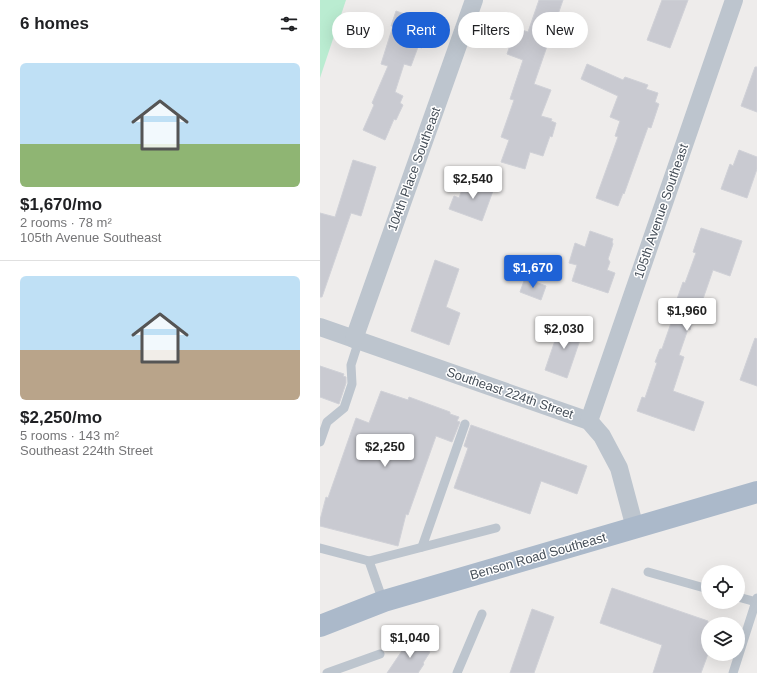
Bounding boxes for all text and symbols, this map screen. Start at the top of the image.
chip: Buy [332,12,384,48]
chip: Rent [392,12,450,48]
chip: Filters [458,12,524,48]
chip: New [532,12,588,48]
icon: filters [278,13,300,35]
text: 6 homes [20,14,89,33]
icon: home [124,89,196,161]
street label: 104th Place Southeast [385,105,444,233]
street label: 105th Avenue Southeast [631,141,691,280]
pin: $2,540 [440,166,506,200]
text: $2,540 [453,171,493,186]
text: $1,670/mo [20,195,102,214]
text: 2 rooms · 78 m² [20,215,112,230]
text: 105th Avenue Southeast [20,230,161,245]
pin: $1,670 [500,255,566,289]
text: $1,670 [513,260,553,275]
pin: $1,960 [654,298,720,332]
icon: home [124,302,196,374]
text: $1,960 [667,303,707,318]
pin: $2,030 [531,316,597,350]
text: $2,030 [544,321,584,336]
street label: Southeast 224th Street [445,364,576,422]
text: $2,250/mo [20,408,102,427]
text: 5 rooms · 143 m² [20,428,119,443]
pin: $2,250 [352,434,418,468]
text: $2,250 [365,439,405,454]
text: Southeast 224th Street [20,443,153,458]
street label: Benson Road Southeast [468,529,608,583]
map controls [701,565,745,661]
button: locate [701,565,745,609]
button: layers [701,617,745,661]
pin: $1,040 [377,625,443,659]
text: $1,040 [390,630,430,645]

